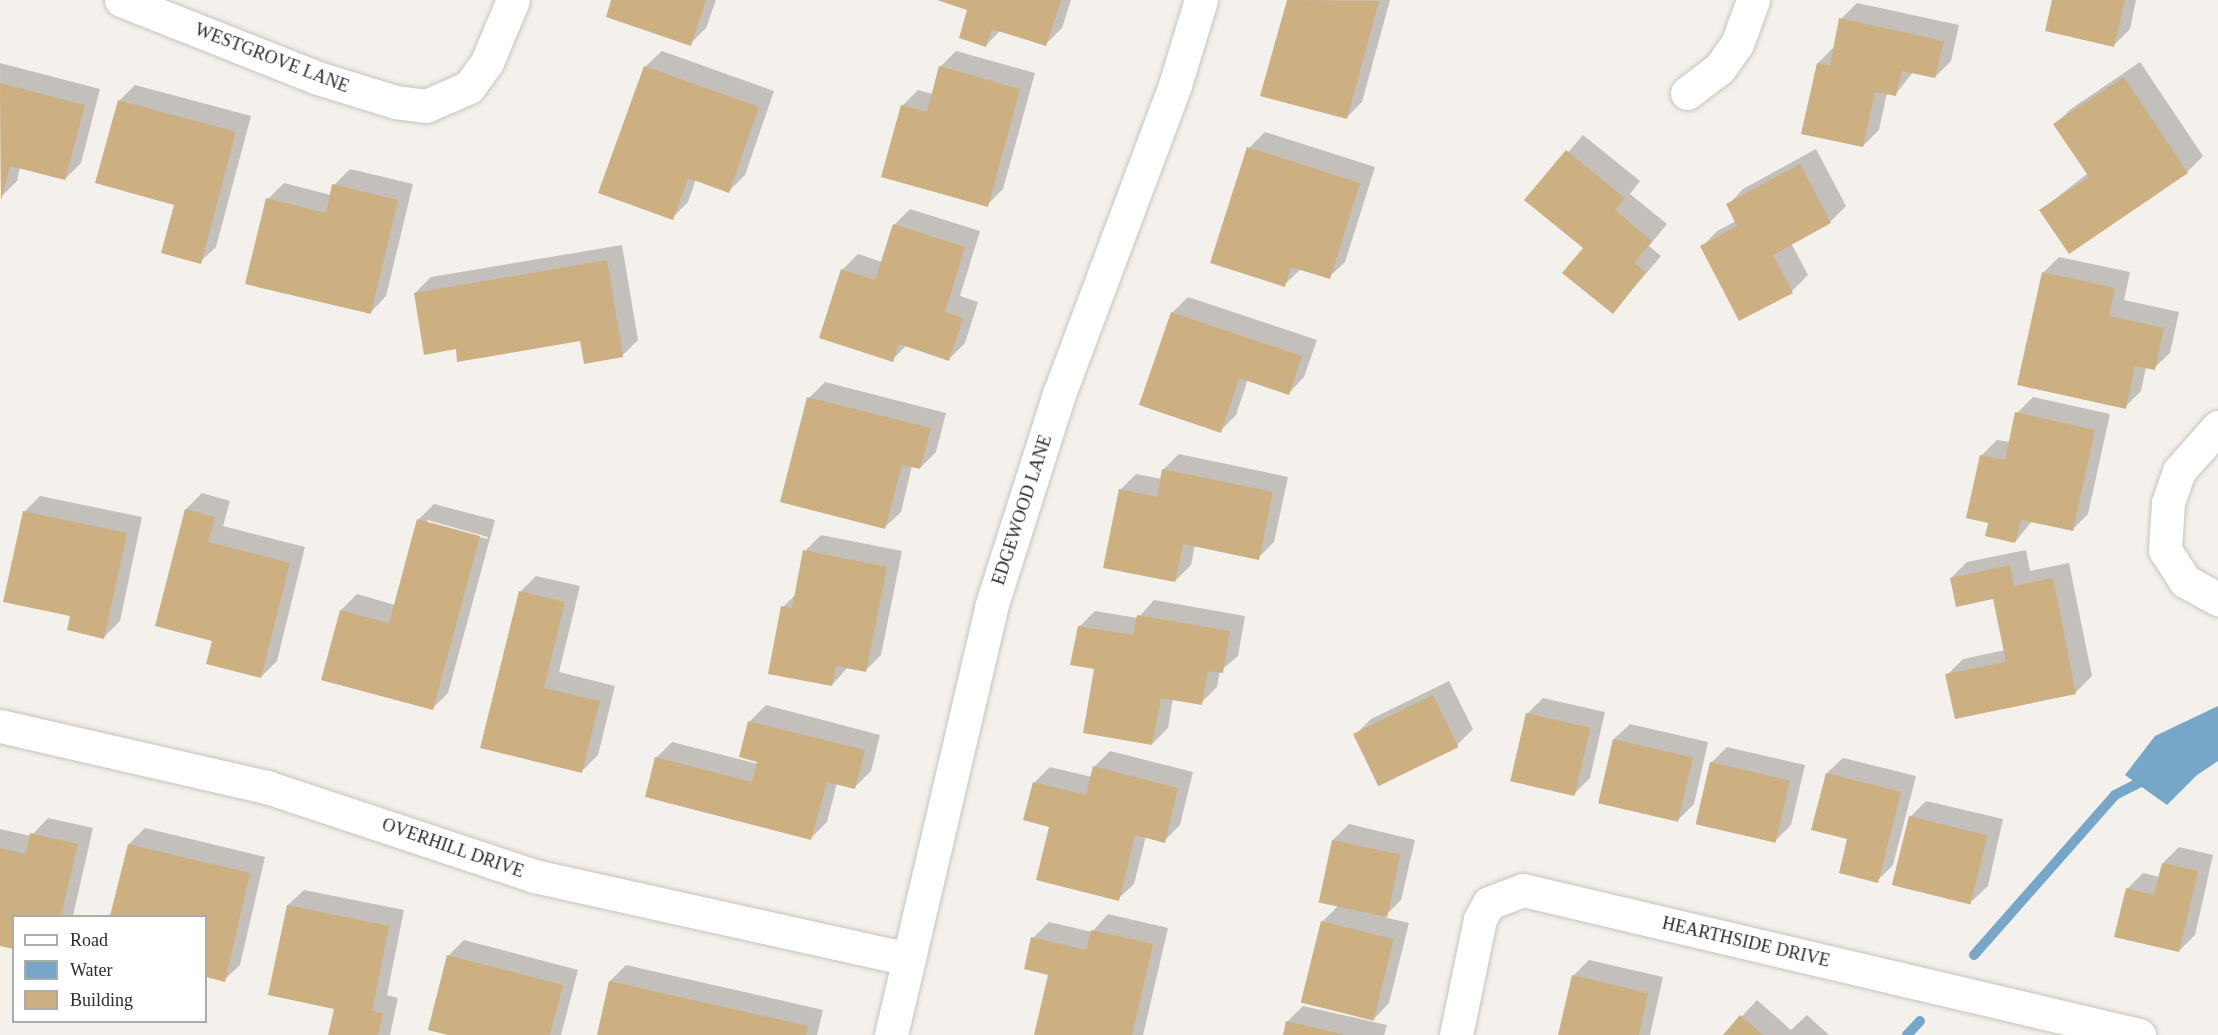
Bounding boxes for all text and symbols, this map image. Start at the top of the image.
street label: WESTGROVE LANE [192,19,352,97]
street label: EDGEWOOD LANE [988,432,1056,588]
street label: OVERHILL DRIVE [379,813,527,883]
street label: HEARTHSIDE DRIVE [1660,912,1832,972]
legend [12,915,207,1023]
text: Road [70,930,108,950]
text: Water [70,960,113,980]
text: Building [70,990,133,1010]

